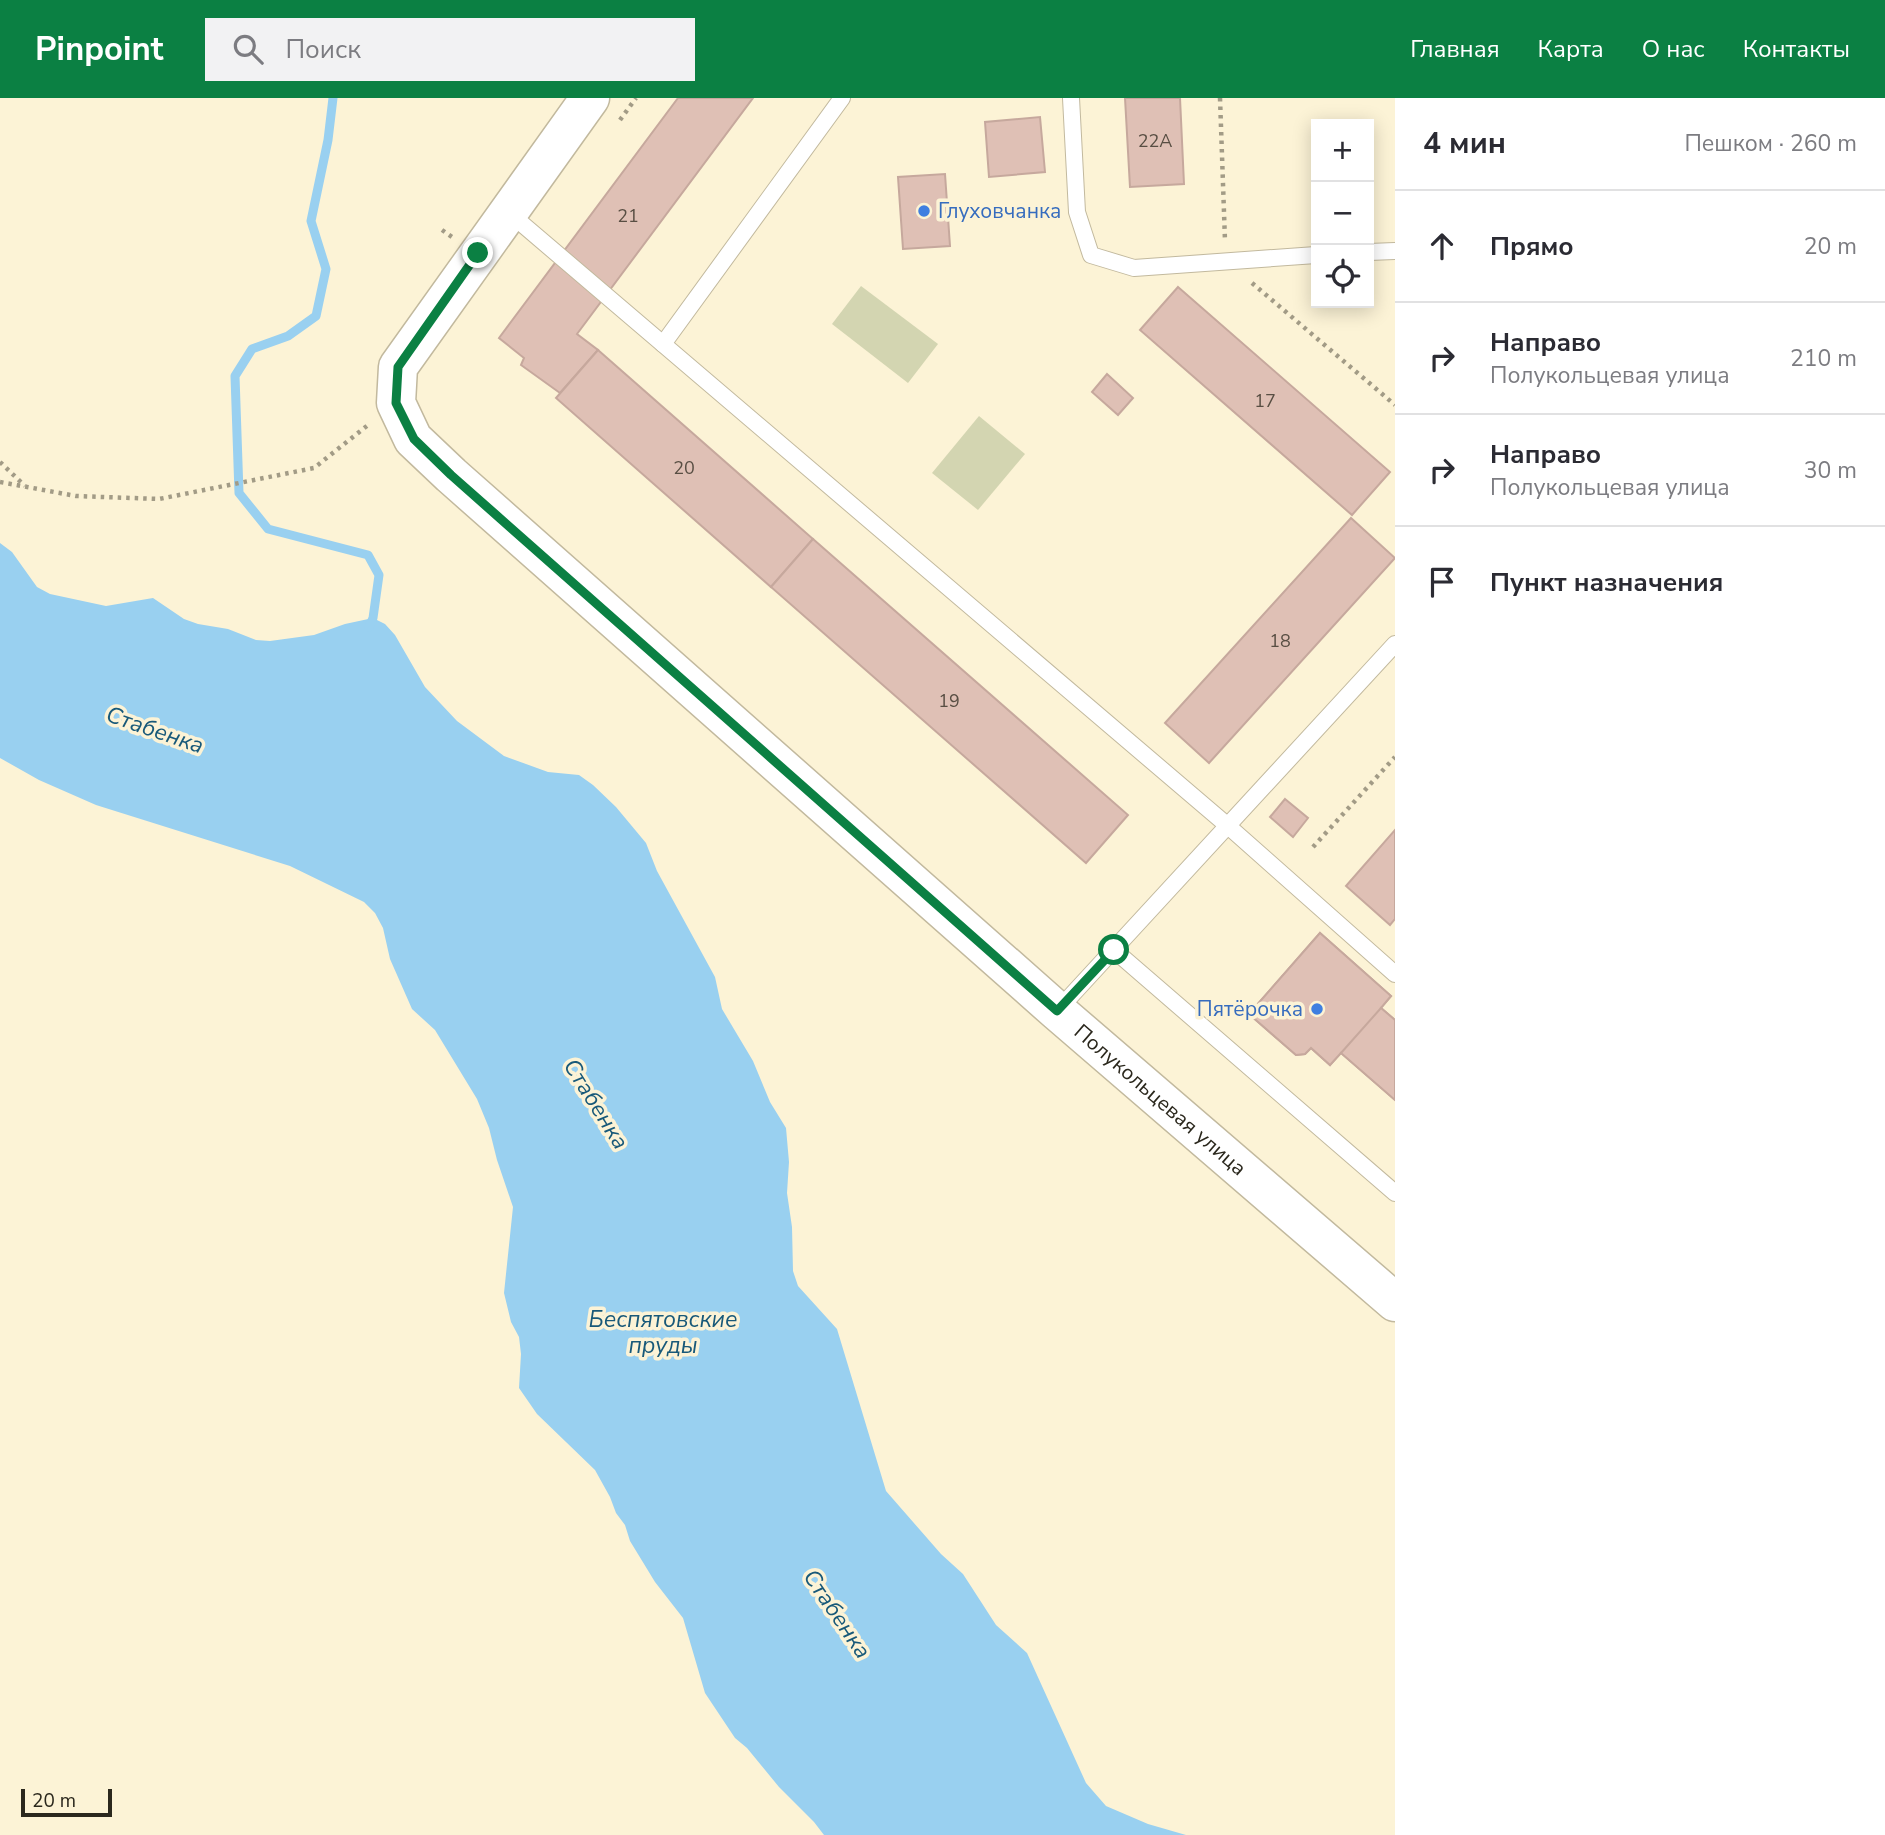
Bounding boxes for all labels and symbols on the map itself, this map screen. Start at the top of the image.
house number: 22А [1138,129,1172,153]
place label: Глуховчанка [938,197,1061,225]
marker: Глуховчанка [916,203,932,219]
house number: 21 [617,204,639,228]
route end [462,237,493,268]
house number: 17 [1254,389,1276,413]
house number: 20 [673,456,695,480]
house number: 18 [1269,629,1291,653]
house number: 19 [938,689,960,713]
water label: Стабенка [102,699,208,761]
route start [1098,934,1129,965]
place label: Пятёрочка [1197,995,1303,1023]
marker: Пятёрочка [1309,1001,1325,1017]
street label: Полукольцевая улица [1068,1018,1252,1182]
water label: Стабенка [556,1053,636,1155]
water label: Беспятовские пруды [589,1304,738,1361]
water label: Стабенка [796,1563,878,1665]
scale bar [21,1786,112,1818]

